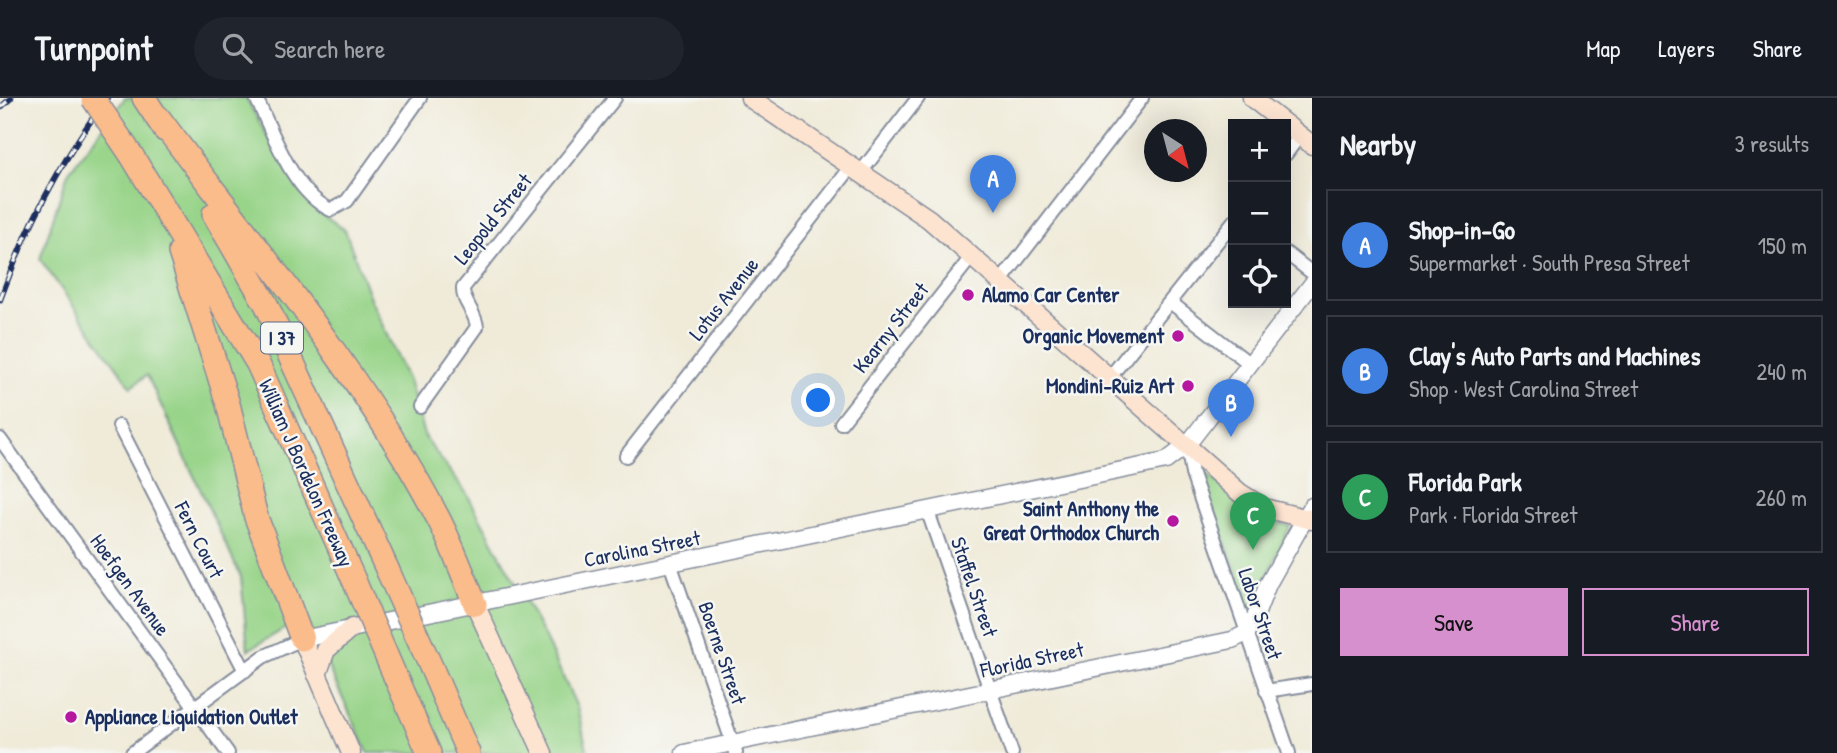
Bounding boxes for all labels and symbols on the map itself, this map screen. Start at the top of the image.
north arrow [1144,119,1207,182]
pin: A [970,155,1016,213]
street label: Leopold Street [447,166,539,270]
street label: Lotus Avenue [682,251,765,346]
street label: Kearny Street [846,276,936,379]
place label: Alamo Car Center [982,280,1120,309]
marker: Alamo Car Center [960,287,976,303]
place label: Organic Movement [1022,321,1165,351]
road number: I 37 [261,322,303,354]
marker: Organic Movement [1170,328,1186,344]
place label: Mondini-Ruiz Art [1046,371,1175,400]
street label: William J Bordelon Freeway [252,374,361,572]
marker: Mondini-Ruiz Art [1180,378,1196,394]
pin: B [1208,379,1254,437]
your location [801,383,835,417]
pin: C [1230,492,1276,550]
place label: Saint Anthony the Great Orthodox Church [983,494,1160,547]
street label: Fern Court [167,496,231,584]
marker: Saint Anthony the Great Orthodox Church [1165,513,1181,529]
street label: Carolina Street [581,523,703,574]
street label: Hoefgen Avenue [84,528,177,642]
street label: Staffel Street [944,533,1005,641]
street label: Labor Street [1231,564,1290,664]
street label: Boerne Street [691,597,754,709]
street label: Florida Street [977,634,1087,685]
place label: Appliance Liquidation Outlet [85,702,298,732]
marker: Appliance Liquidation Outlet [63,709,79,725]

